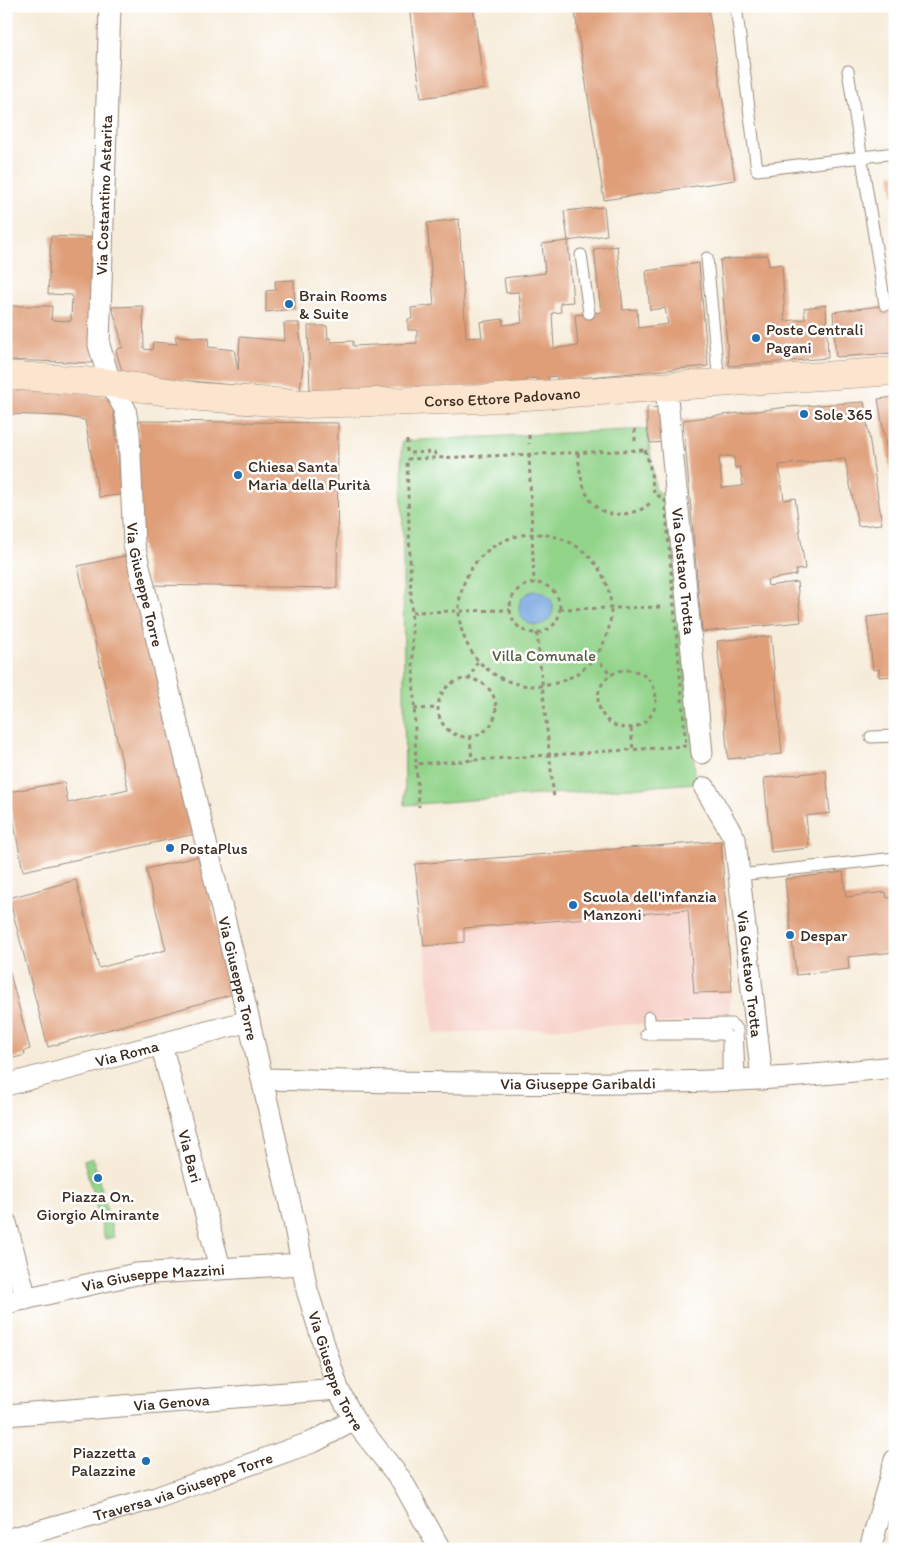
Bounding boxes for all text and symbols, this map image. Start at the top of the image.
street label: Via Costantino Astarita [92,114,116,276]
place label: Brain Rooms & Suite [299,286,387,323]
marker: Brain Rooms & Suite [283,298,295,310]
place label: Poste Centrali Pagani [766,320,863,357]
marker: Poste Centrali Pagani [750,332,762,344]
street label: Corso Ettore Padovano [424,383,581,410]
place label: Sole 365 [814,405,873,424]
marker: Sole 365 [798,408,810,420]
place label: Chiesa Santa Maria della Purità [248,457,371,494]
marker: Chiesa Santa Maria della Purità [232,469,244,481]
street label: Via Gustavo Trotta [668,507,700,636]
street label: Via Giuseppe Torre [123,522,168,649]
park label: Villa Comunale [492,646,596,665]
place label: PostaPlus [180,839,248,858]
marker: PostaPlus [164,842,176,854]
place label: Scuola dell'infanzia Manzoni [583,887,717,924]
marker: Scuola dell'infanzia Manzoni [567,899,579,911]
street label: Via Gustavo Trotta [734,909,767,1039]
street label: Via Giuseppe Torre [215,914,263,1042]
place label: Despar [800,926,848,945]
marker: Despar [784,929,796,941]
street label: Via Roma [93,1036,161,1071]
street label: Via Giuseppe Garibaldi [500,1073,656,1093]
street label: Via Bari [174,1128,207,1185]
marker: Piazza On. Giorgio Almirante [92,1172,104,1184]
place label: Piazza On. Giorgio Almirante [37,1187,159,1224]
street label: Via Giuseppe Mazzini [80,1259,225,1295]
street label: Via Giuseppe Torre [305,1309,368,1434]
street label: Via Genova [133,1390,210,1414]
place label: Piazzetta Palazzine [71,1443,137,1480]
street label: Traversa via Giuseppe Torre [91,1447,275,1525]
marker: Piazzetta Palazzine [140,1455,152,1467]

